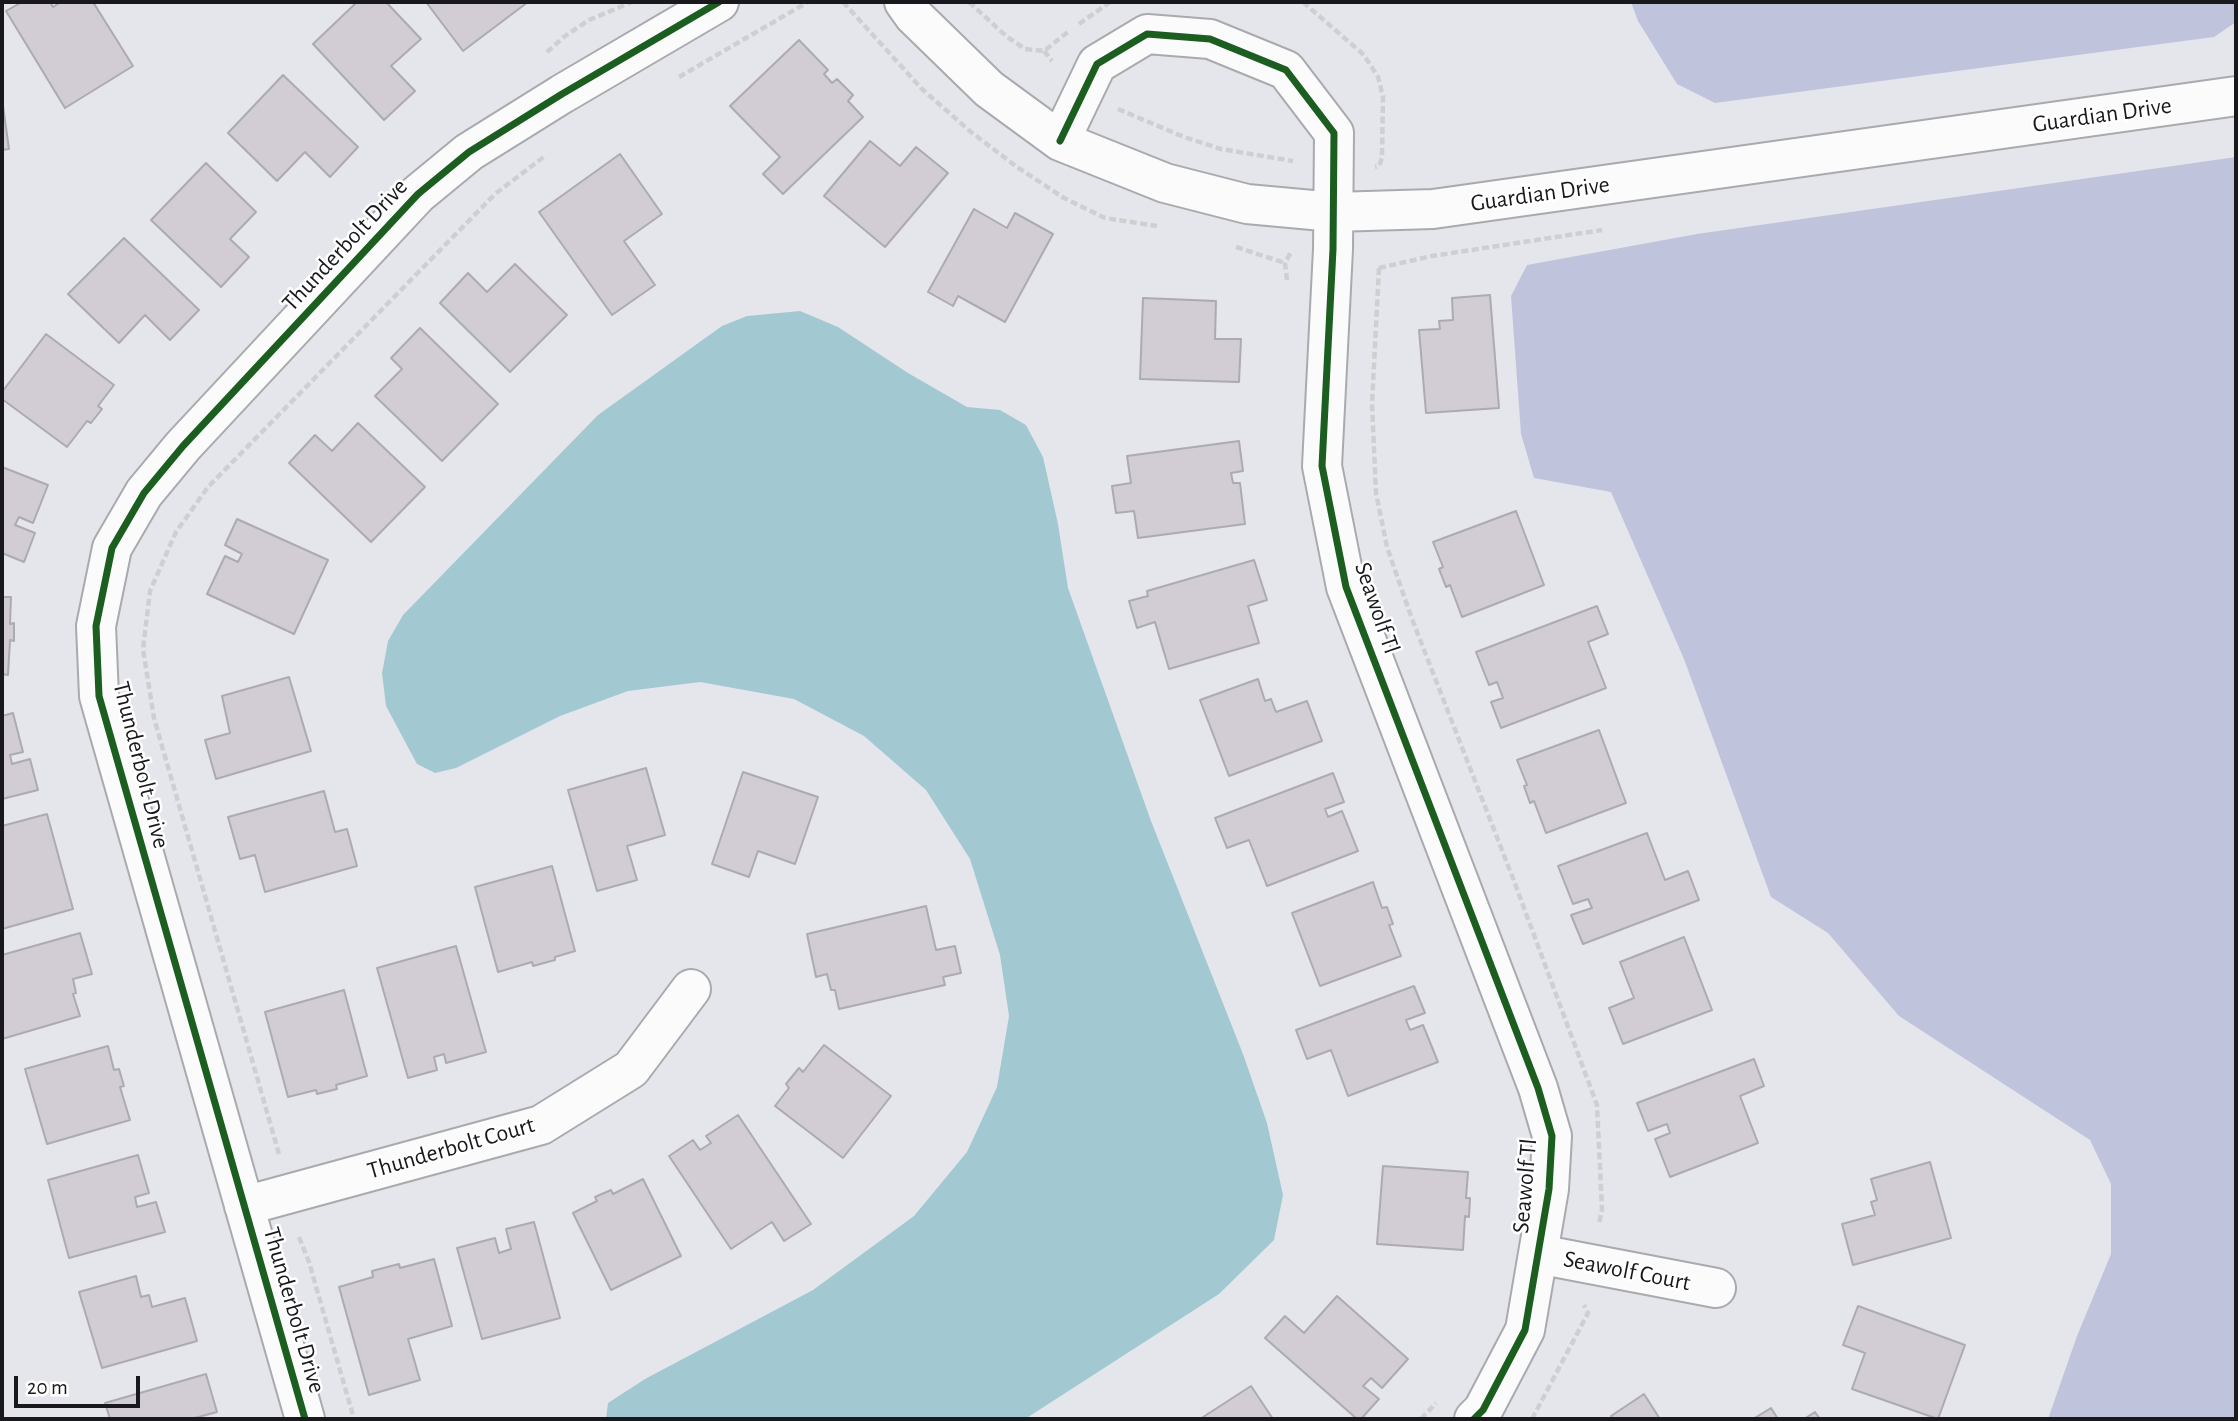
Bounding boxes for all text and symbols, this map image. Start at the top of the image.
street label: Guardian Drive [2031,91,2173,139]
street label: Guardian Drive [1469,170,1611,218]
street label: Thunderbolt Drive [276,173,414,317]
street label: Seawolf Tl [1348,558,1406,658]
street label: Thunderbolt Drive [106,678,176,852]
street label: Thunderbolt Court [364,1110,538,1186]
street label: Seawolf Tl [1507,1137,1543,1235]
street label: Thunderbolt Drive [257,1224,331,1396]
street label: Seawolf Court [1561,1245,1693,1297]
scale bar [18,1362,144,1406]
text: 20 m [27,1377,68,1398]

